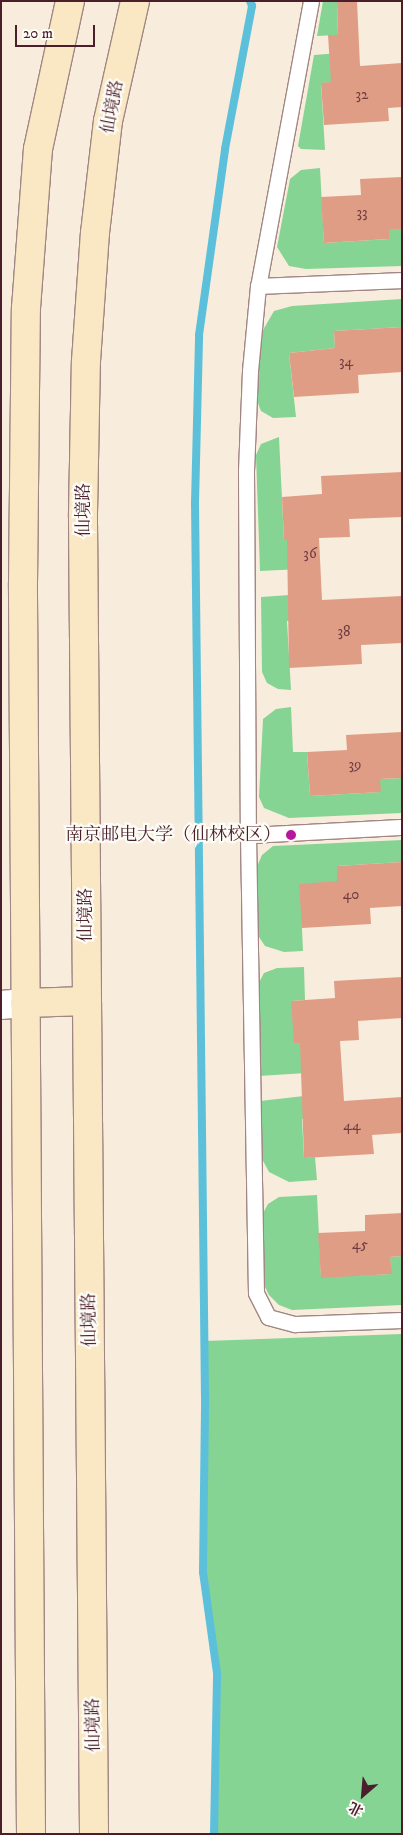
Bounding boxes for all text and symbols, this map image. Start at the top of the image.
scale bar [18,15,98,47]
text: 20 m [23,24,53,43]
street label: 仙境路 [97,78,129,136]
house number: 32 [356,86,368,104]
house number: 33 [356,204,368,222]
house number: 34 [339,353,353,371]
street label: 仙境路 [73,483,95,537]
house number: 36 [303,545,317,563]
house number: 38 [337,623,351,641]
house number: 39 [348,756,362,774]
place label: 南京邮电大学（仙林校区） [65,824,281,846]
marker: 南京邮电大学（仙林校区） [285,829,297,841]
house number: 40 [343,886,359,904]
street label: 仙境路 [75,888,97,942]
house number: 44 [343,1117,361,1135]
house number: 45 [352,1236,368,1254]
street label: 仙境路 [79,1293,101,1347]
street label: 仙境路 [83,1698,105,1752]
north arrow [338,1770,388,1820]
text: 北 [346,1797,367,1820]

